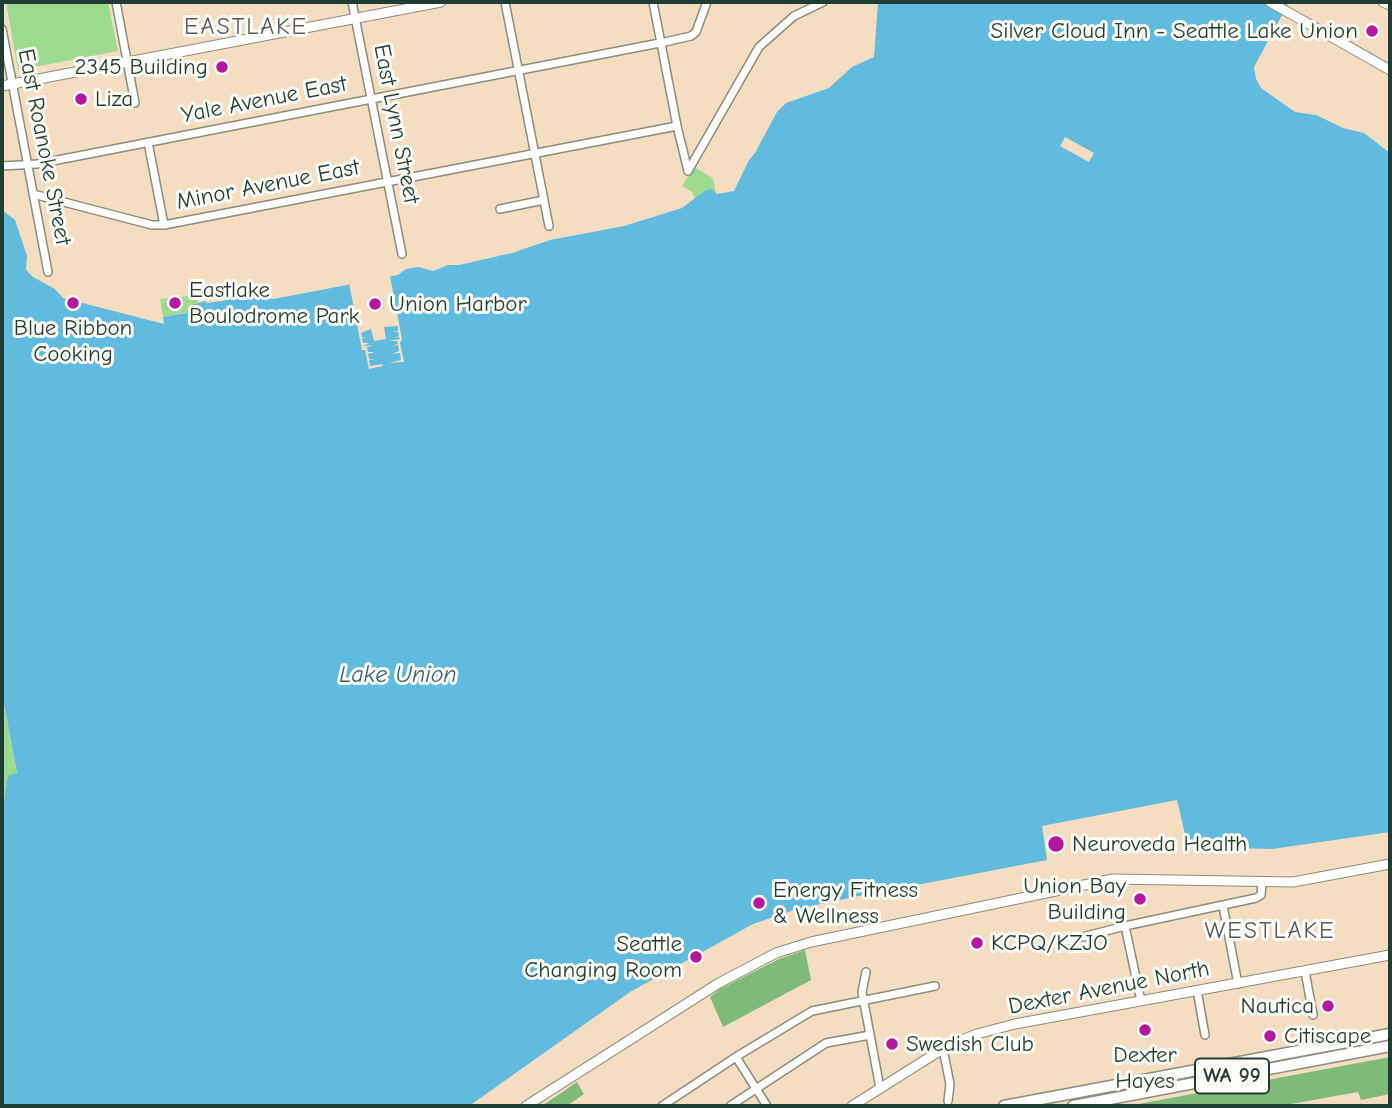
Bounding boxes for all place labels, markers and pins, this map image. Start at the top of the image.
place label: Silver Cloud Inn - Seattle Lake Union [991,17,1358,45]
marker: Silver Cloud Inn - Seattle Lake Union [1364,23,1380,39]
place label: 2345 Building [74,53,208,81]
marker: 2345 Building [214,59,230,75]
place label: Liza [95,85,133,113]
marker: Liza [73,91,89,107]
place label: Eastlake Boulodrome Park [189,276,360,330]
place label: Union Harbor [389,290,527,318]
marker: Blue Ribbon Cooking [65,295,81,311]
marker: Eastlake Boulodrome Park [167,295,183,311]
marker: Union Harbor [367,296,383,312]
place label: Blue Ribbon Cooking [14,314,132,368]
place label: Neuroveda Health [1072,830,1247,858]
marker: Neuroveda Health [1046,834,1066,854]
place label: Union Bay Building [1023,872,1126,926]
place label: Energy Fitness & Wellness [773,876,918,930]
marker: Union Bay Building [1132,891,1148,907]
marker: Energy Fitness & Wellness [751,895,767,911]
place label: KCPQ/KZJO [991,929,1108,957]
place label: Seattle Changing Room [524,930,682,984]
marker: KCPQ/KZJO [969,935,985,951]
marker: Seattle Changing Room [688,949,704,965]
place label: Nautica [1240,992,1314,1020]
marker: Nautica [1320,998,1336,1014]
marker: Dexter Hayes [1137,1022,1153,1038]
place label: Citiscape [1284,1022,1371,1050]
marker: Citiscape [1262,1028,1278,1044]
place label: Swedish Club [906,1030,1034,1058]
marker: Swedish Club [884,1036,900,1052]
place label: Dexter Hayes [1113,1041,1177,1095]

